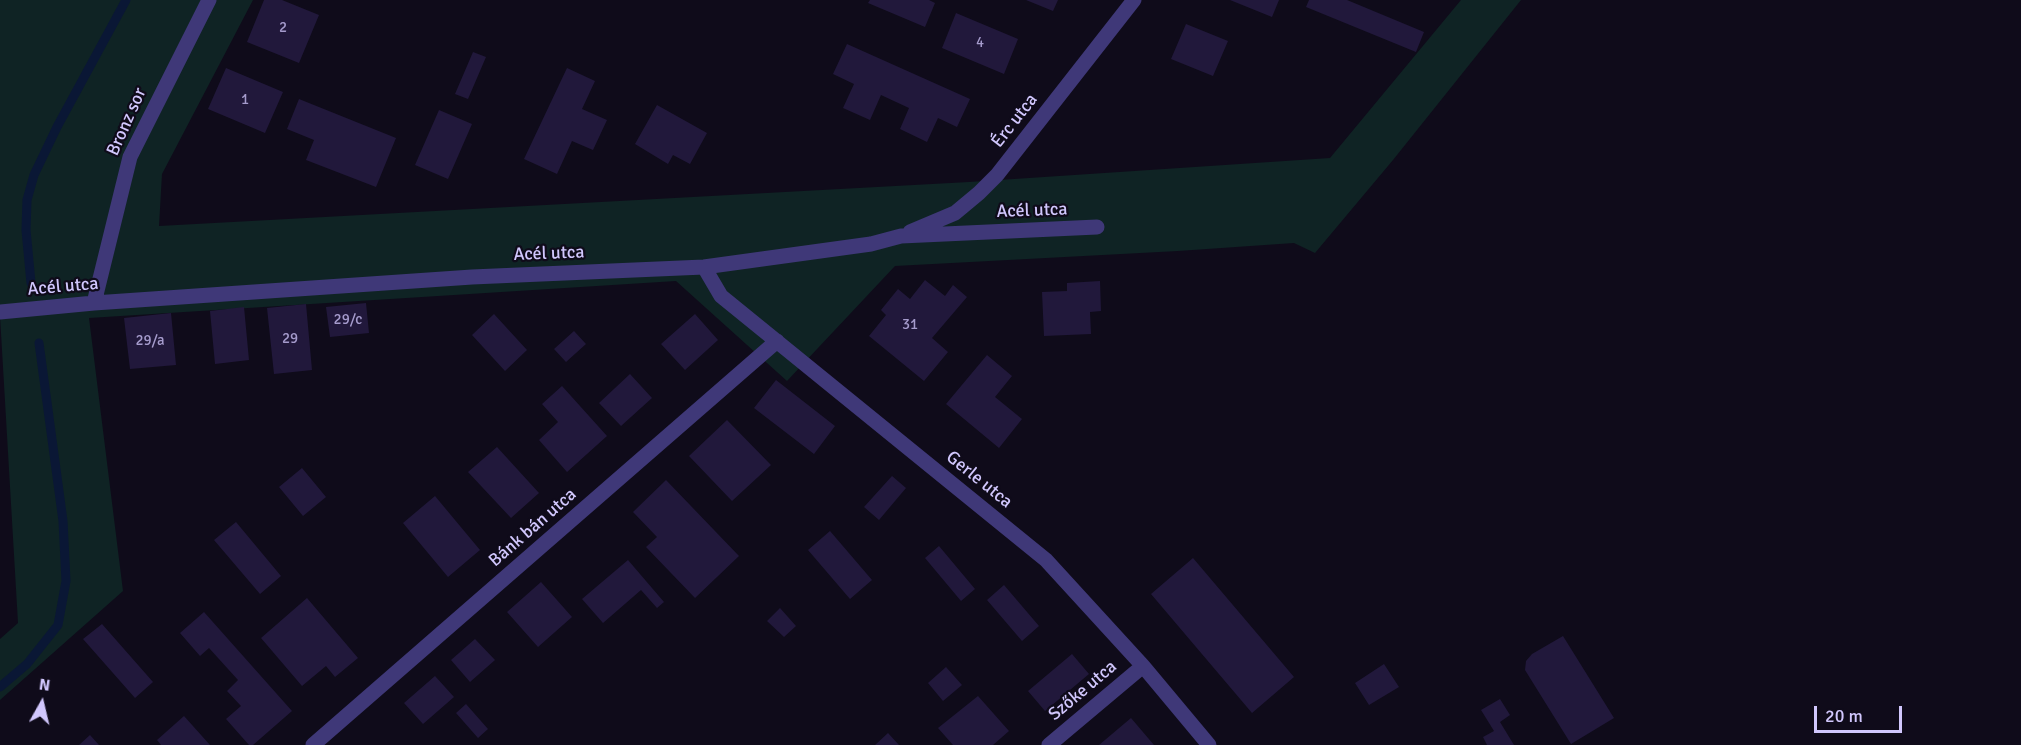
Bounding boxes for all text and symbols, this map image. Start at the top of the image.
house number: 2 [279,19,287,37]
house number: 4 [976,34,984,52]
street label: Bronz sor [103,85,151,159]
street label: Érc utca [987,90,1043,152]
house number: 1 [241,91,249,109]
street label: Acél utca [996,199,1068,223]
street label: Acél utca [513,242,585,266]
street label: Acél utca [27,273,99,301]
house number: 29/c [334,311,362,329]
house number: 31 [902,316,918,334]
house number: 29 [282,330,298,348]
house number: 29/a [135,332,165,350]
street label: Gerle utca [942,447,1016,513]
street label: Bánk bán utca [485,484,581,572]
street label: Szőke utca [1045,656,1121,726]
north arrow [12,673,72,733]
text: N [38,674,51,696]
scale bar [1817,694,1906,732]
text: 20 m [1825,705,1863,727]

